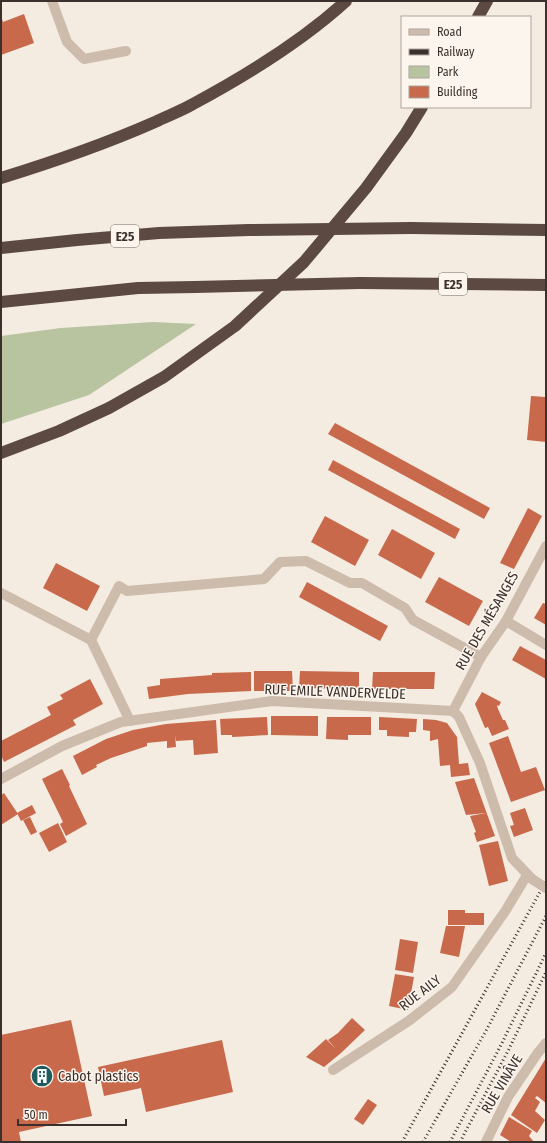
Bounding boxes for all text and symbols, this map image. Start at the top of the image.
legend [401,16,531,108]
text: Road [437,25,462,39]
text: Railway [437,45,475,59]
text: Park [437,65,459,79]
text: Building [437,85,478,99]
road number: E25 [111,225,139,247]
road number: E25 [439,273,467,295]
street label: RUE DES MÉSANGES [451,568,522,673]
street label: RUE EMILE VANDERVELDE [264,681,406,703]
street label: RUE AILY [396,971,444,1015]
street label: RUE VINÂVE [477,1051,526,1117]
building icon: Cabot plastics [29,1063,55,1089]
place label: Cabot plastics [58,1068,138,1085]
scale bar [18,1101,126,1127]
text: 50 m [24,1108,48,1122]

